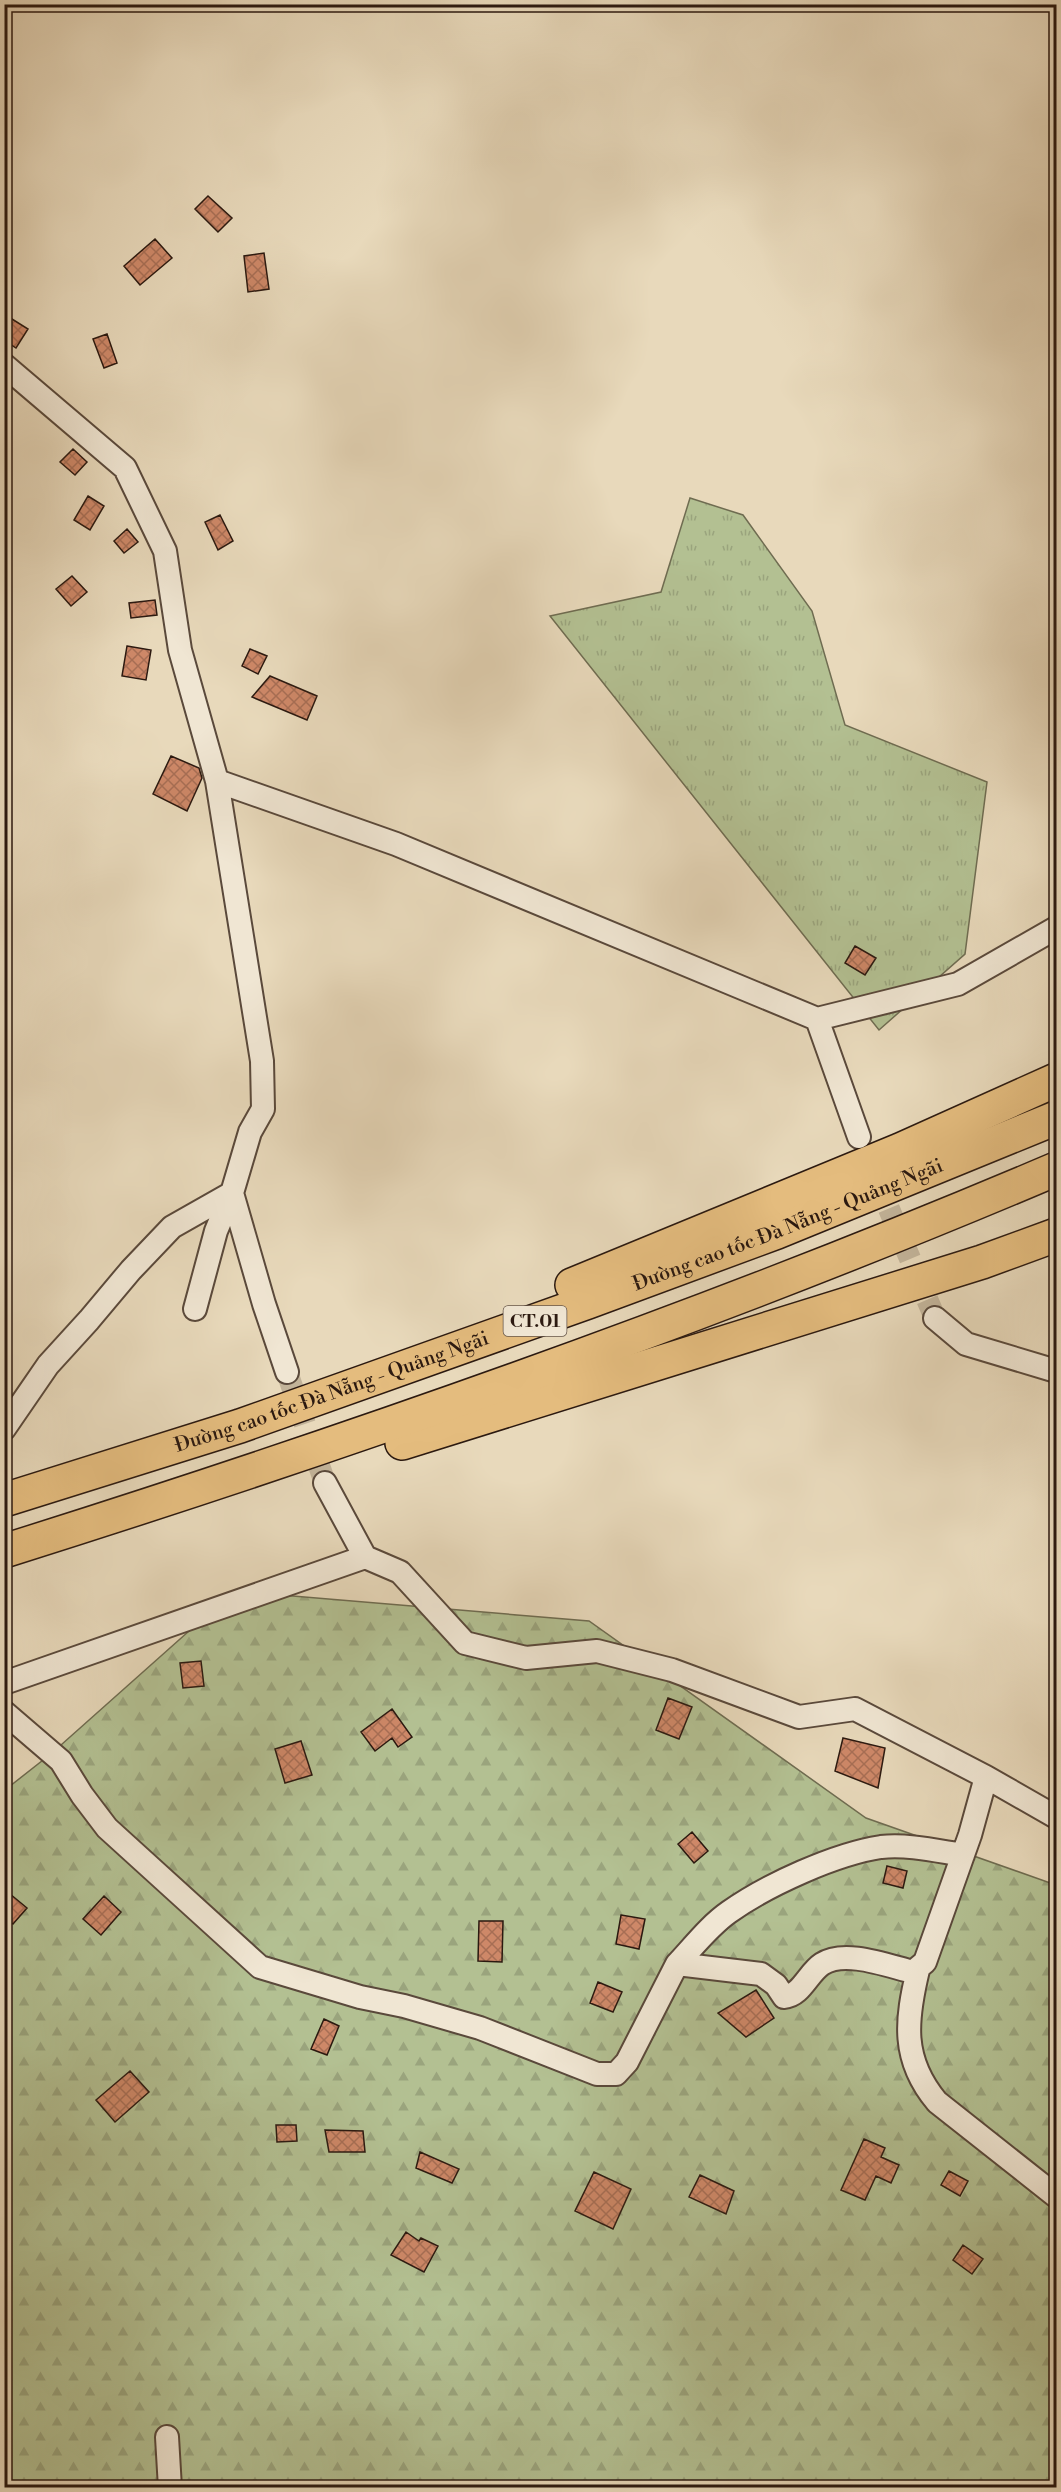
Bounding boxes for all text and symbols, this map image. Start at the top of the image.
street label: Đường cao tốc Đà Nẵng - Quảng Ngãi [629,1153,947,1297]
road number: CT.01 [504,1306,566,1336]
street label: Đường cao tốc Đà Nẵng - Quảng Ngãi [171,1326,493,1458]

